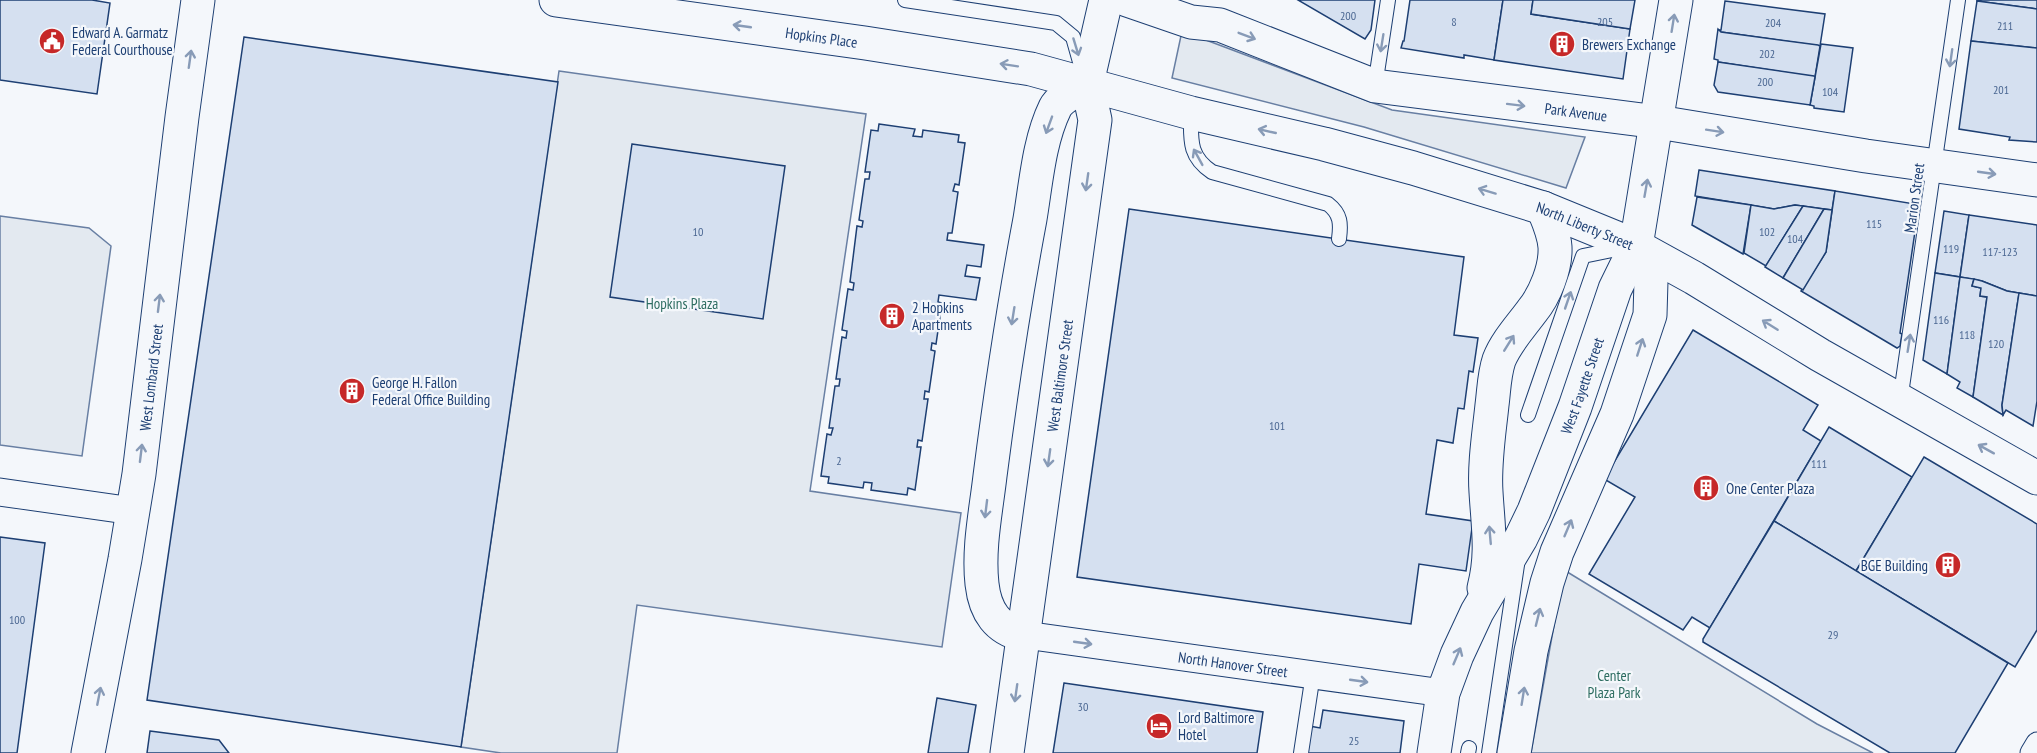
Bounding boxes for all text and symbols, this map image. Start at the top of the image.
house number: 200 [1340,8,1356,23]
one-way arrow [1667,13,1678,33]
house number: 8 [1451,14,1457,29]
house number: 205 [1597,14,1613,29]
house number: 204 [1765,15,1782,30]
house number: 211 [1997,18,2013,33]
one-way arrow [733,20,753,31]
place label: Edward A. Garmatz Federal Courthouse [72,23,173,59]
street label: Hopkins Place [784,23,859,51]
public building icon: Edward A. Garmatz Federal Courthouse [37,26,67,56]
building icon: Brewers Exchange [1547,29,1577,59]
one-way arrow [1237,31,1256,42]
one-way arrow [1376,33,1387,52]
place label: Brewers Exchange [1582,35,1676,54]
one-way arrow [1071,37,1082,56]
house number: 202 [1759,46,1775,61]
one-way arrow [1945,48,1956,67]
one-way arrow [185,50,196,70]
one-way arrow [1000,59,1019,70]
house number: 200 [1757,74,1773,89]
house number: 201 [1993,82,2009,97]
house number: 104 [1822,84,1839,99]
street label: Park Avenue [1544,98,1608,125]
one-way arrow [1506,100,1526,111]
one-way arrow [1043,115,1054,134]
one-way arrow [1258,125,1277,136]
one-way arrow [1705,126,1725,137]
one-way arrow [1192,149,1204,166]
street label: Marion Street [1900,162,1928,234]
one-way arrow [1976,168,1996,179]
one-way arrow [1081,171,1092,191]
one-way arrow [1641,179,1652,198]
one-way arrow [1478,185,1497,196]
street label: North Liberty Street [1534,197,1636,253]
house number: 115 [1866,216,1882,231]
house number: 10 [693,224,703,239]
house number: 102 [1759,224,1775,239]
house number: 104 [1787,231,1804,246]
house number: 119 [1943,241,1959,256]
house number: 117-123 [1982,244,2018,259]
one-way arrow [1564,291,1575,310]
one-way arrow [154,293,165,313]
park label: Hopkins Plaza [646,294,718,313]
place label: 2 Hopkins Apartments [912,298,972,334]
building icon: 2 Hopkins Apartments [877,301,907,331]
one-way arrow [1008,306,1019,326]
house number: 116 [1933,312,1949,327]
street label: West Baltimore Street [1042,318,1077,433]
one-way arrow [1762,318,1779,330]
street label: West Lombard Street [135,323,166,432]
house number: 118 [1959,327,1975,342]
one-way arrow [1904,334,1915,353]
one-way arrow [1503,335,1515,352]
street label: West Fayette Street [1556,335,1607,436]
house number: 120 [1988,336,2004,351]
one-way arrow [1635,338,1646,357]
place label: George H. Fallon Federal Office Building [372,373,490,409]
building icon: George H. Fallon Federal Office Building [337,376,367,406]
house number: 101 [1269,418,1285,433]
one-way arrow [1978,443,1995,455]
one-way arrow [136,444,147,464]
one-way arrow [1043,448,1054,467]
house number: 2 [836,453,842,468]
house number: 111 [1811,456,1827,471]
building icon: One Center Plaza [1691,473,1721,503]
place label: One Center Plaza [1726,479,1815,498]
one-way arrow [981,499,992,519]
one-way arrow [1563,520,1574,538]
one-way arrow [1484,525,1495,545]
building icon: BGE Building [1933,550,1963,580]
place label: BGE Building [1861,556,1928,575]
one-way arrow [1533,607,1544,627]
house number: 100 [9,612,25,627]
house number: 29 [1828,627,1838,642]
one-way arrow [1072,638,1092,649]
street label: North Hanover Street [1177,647,1289,681]
one-way arrow [1452,647,1463,666]
park label: Center Plaza Park [1587,666,1641,702]
one-way arrow [1349,675,1369,686]
one-way arrow [1011,683,1022,703]
one-way arrow [94,686,105,706]
one-way arrow [1518,686,1529,706]
house number: 30 [1078,699,1088,714]
place label: Lord Baltimore Hotel [1178,708,1254,744]
hotel icon: Lord Baltimore Hotel [1144,711,1174,741]
house number: 25 [1349,733,1359,748]

